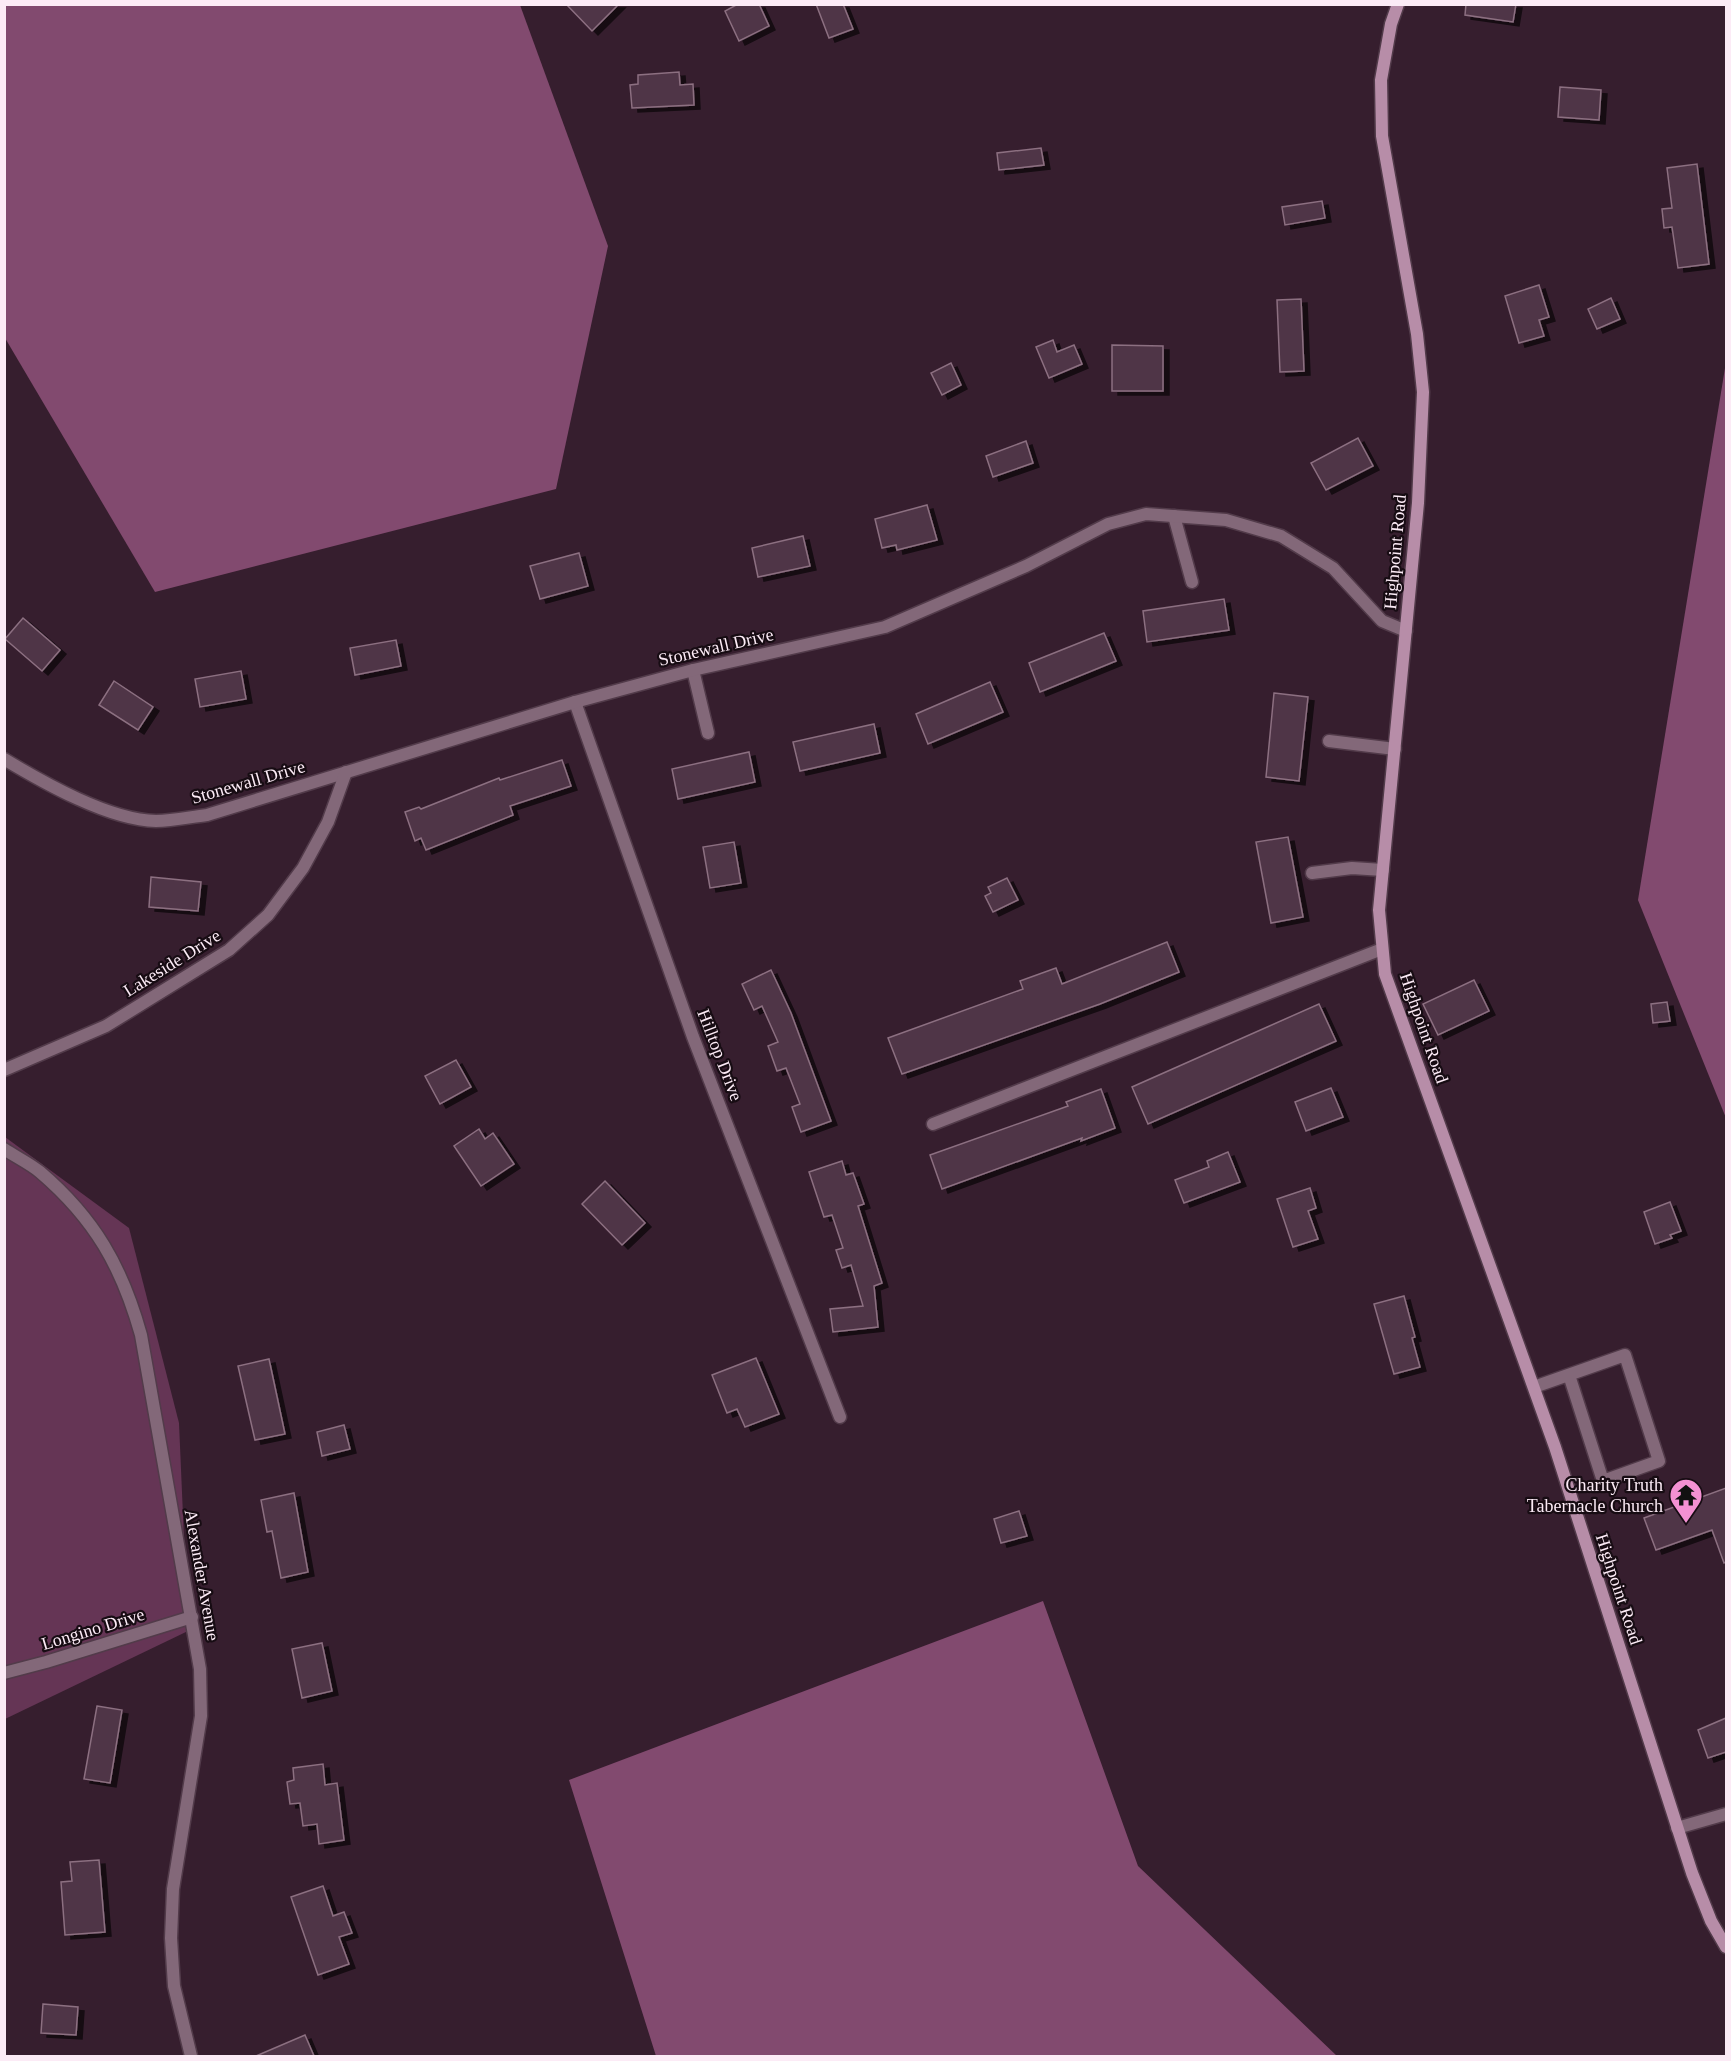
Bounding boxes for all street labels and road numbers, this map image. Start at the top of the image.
street label: Highpoint Road [1380,494,1410,610]
street label: Stonewall Drive [657,624,775,670]
street label: Stonewall Drive [189,756,307,808]
street label: Lakeside Drive [120,925,224,1001]
street label: Highpoint Road [1396,970,1452,1086]
street label: Hilltop Drive [693,1006,747,1104]
street label: Alexander Avenue [181,1508,223,1642]
street label: Highpoint Road [1592,1531,1646,1647]
street label: Longino Drive [39,1604,147,1654]

